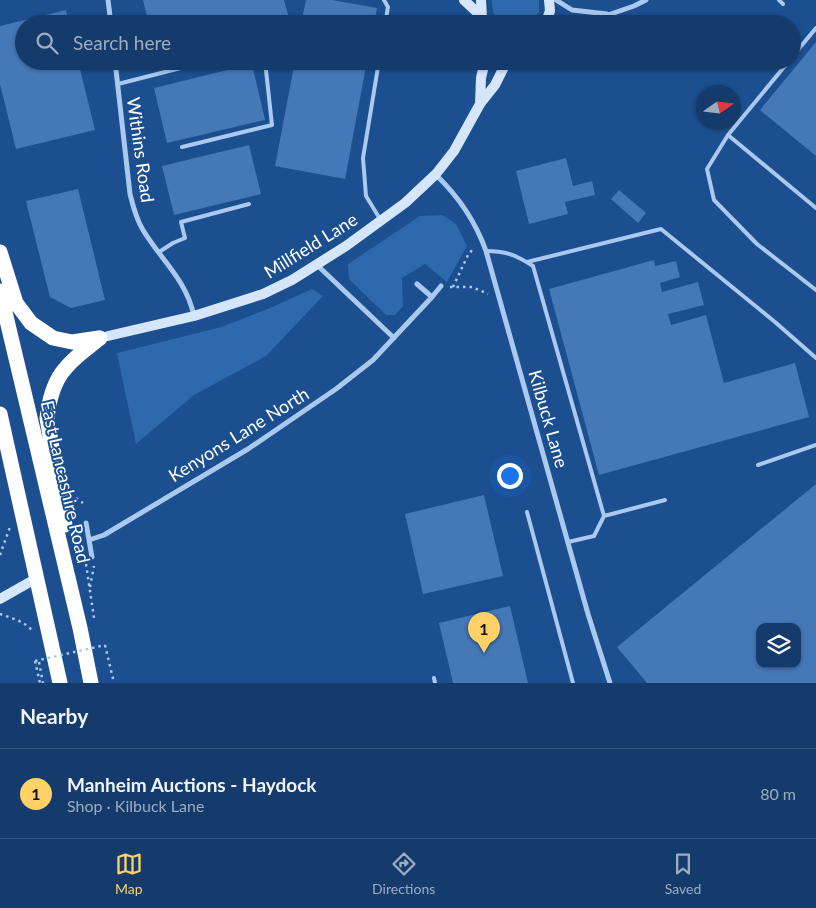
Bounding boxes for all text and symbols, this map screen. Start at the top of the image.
search box [15,15,801,70]
icon: search [33,29,61,57]
text: Search here [73,31,171,54]
north arrow [696,85,741,130]
street label: Withins Road [123,96,159,204]
street label: Millfield Lane [260,208,361,283]
street label: Kilbuck Lane [525,367,573,470]
street label: Kenyons Lane North [164,382,313,486]
street label: East Lancashire Road [37,398,95,565]
your location [497,463,523,489]
pin: 1 [468,612,500,653]
map controls [756,623,801,668]
button: layers [756,623,801,668]
text: Nearby [20,703,88,728]
text: Manheim Auctions - Haydock [67,773,317,796]
text: 1 [31,784,41,803]
text: 80 m [760,784,796,803]
text: Shop · Kilbuck Lane [67,796,204,815]
tab: Map [115,850,143,897]
tab: Directions [372,850,435,897]
tab: Saved [665,850,701,897]

